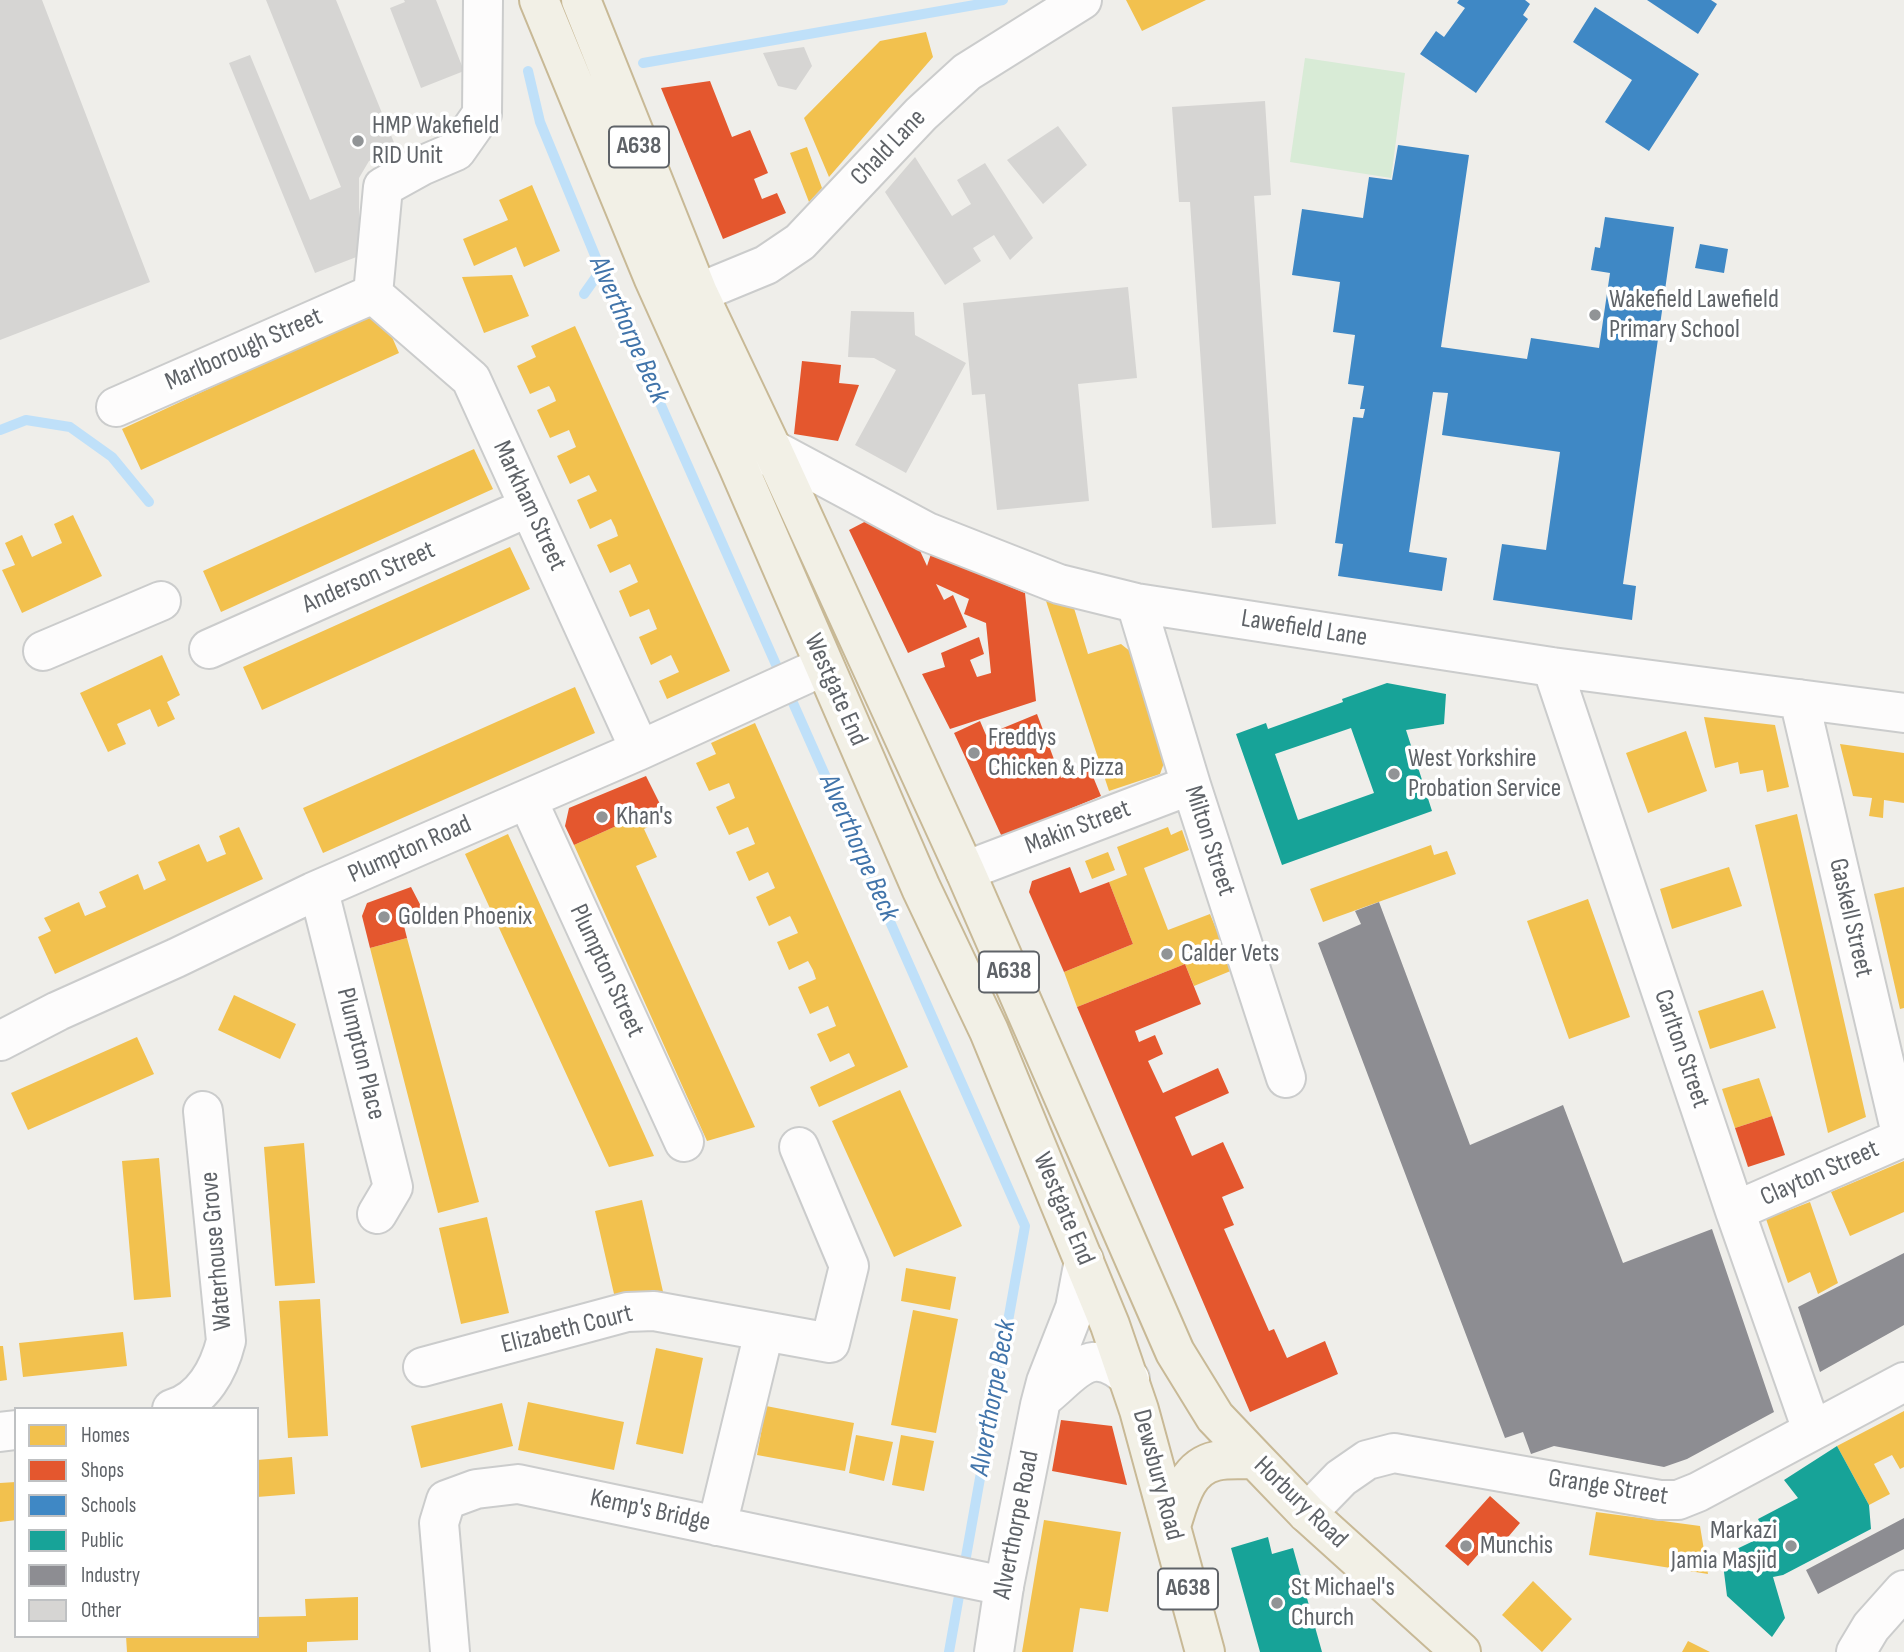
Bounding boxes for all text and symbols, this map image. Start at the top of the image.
street label: Chald Lane [845,103,933,193]
place label: HMP Wakefield RID Unit [372,110,499,172]
road number: A638 [609,127,669,168]
marker: HMP Wakefield RID Unit [350,133,366,149]
water label: Alverthorpe Beck [581,251,675,409]
place label: Wakefield Lawefield Primary School [1609,284,1779,346]
street label: Marlborough Street [161,301,327,399]
marker: Wakefield Lawefield Primary School [1587,307,1603,323]
street label: Markham Street [485,436,573,576]
street label: Anderson Street [298,535,440,621]
street label: Lawefield Lane [1239,604,1369,654]
street label: Westgate End [796,629,874,751]
place label: Freddys Chicken & Pizza [988,722,1124,784]
place label: West Yorkshire Probation Service [1408,743,1561,804]
marker: Freddys Chicken & Pizza [966,745,982,761]
marker: West Yorkshire Probation Service [1386,766,1402,782]
water label: Alverthorpe Beck [811,769,905,927]
street label: Milton Street [1177,782,1241,900]
street label: Makin Street [1021,794,1135,862]
place label: Khan's [616,801,673,833]
street label: Plumpton Road [344,809,476,891]
marker: Khan's [594,809,610,825]
street label: Gaskell Street [1821,856,1879,980]
street label: Plumpton Street [562,900,650,1042]
place label: Golden Phoenix [398,901,532,933]
marker: Golden Phoenix [376,909,392,925]
place label: Calder Vets [1181,938,1279,970]
marker: Calder Vets [1159,946,1175,962]
road number: A638 [979,952,1039,992]
street label: Plumpton Place [329,985,391,1123]
street label: Carlton Street [1646,986,1716,1112]
street label: Clayton Street [1756,1134,1884,1214]
street label: Westgate End [1025,1148,1101,1270]
street label: Waterhouse Grove [195,1170,239,1332]
street label: Elizabeth Court [498,1299,636,1361]
water label: Alverthorpe Beck [964,1318,1024,1478]
street label: Dewsbury Road [1125,1406,1189,1544]
legend [14,1407,259,1638]
text: Homes [81,1423,130,1448]
street label: Alverthorpe Road [987,1448,1047,1602]
street label: Horbury Road [1247,1451,1353,1555]
text: Shops [81,1458,124,1483]
street label: Grange Street [1546,1463,1670,1513]
street label: Kemp's Bridge [587,1483,713,1539]
text: Schools [81,1493,136,1518]
place label: Markazi Jamia Masjid [1671,1515,1777,1576]
text: Public [81,1528,124,1553]
place label: Munchis [1480,1530,1553,1562]
marker: Munchis [1458,1538,1474,1554]
marker: Markazi Jamia Masjid [1783,1538,1799,1554]
text: Industry [81,1563,140,1588]
road number: A638 [1158,1568,1218,1610]
place label: St Michael's Church [1291,1572,1395,1634]
marker: St Michael's Church [1269,1595,1285,1611]
text: Other [81,1598,121,1623]

